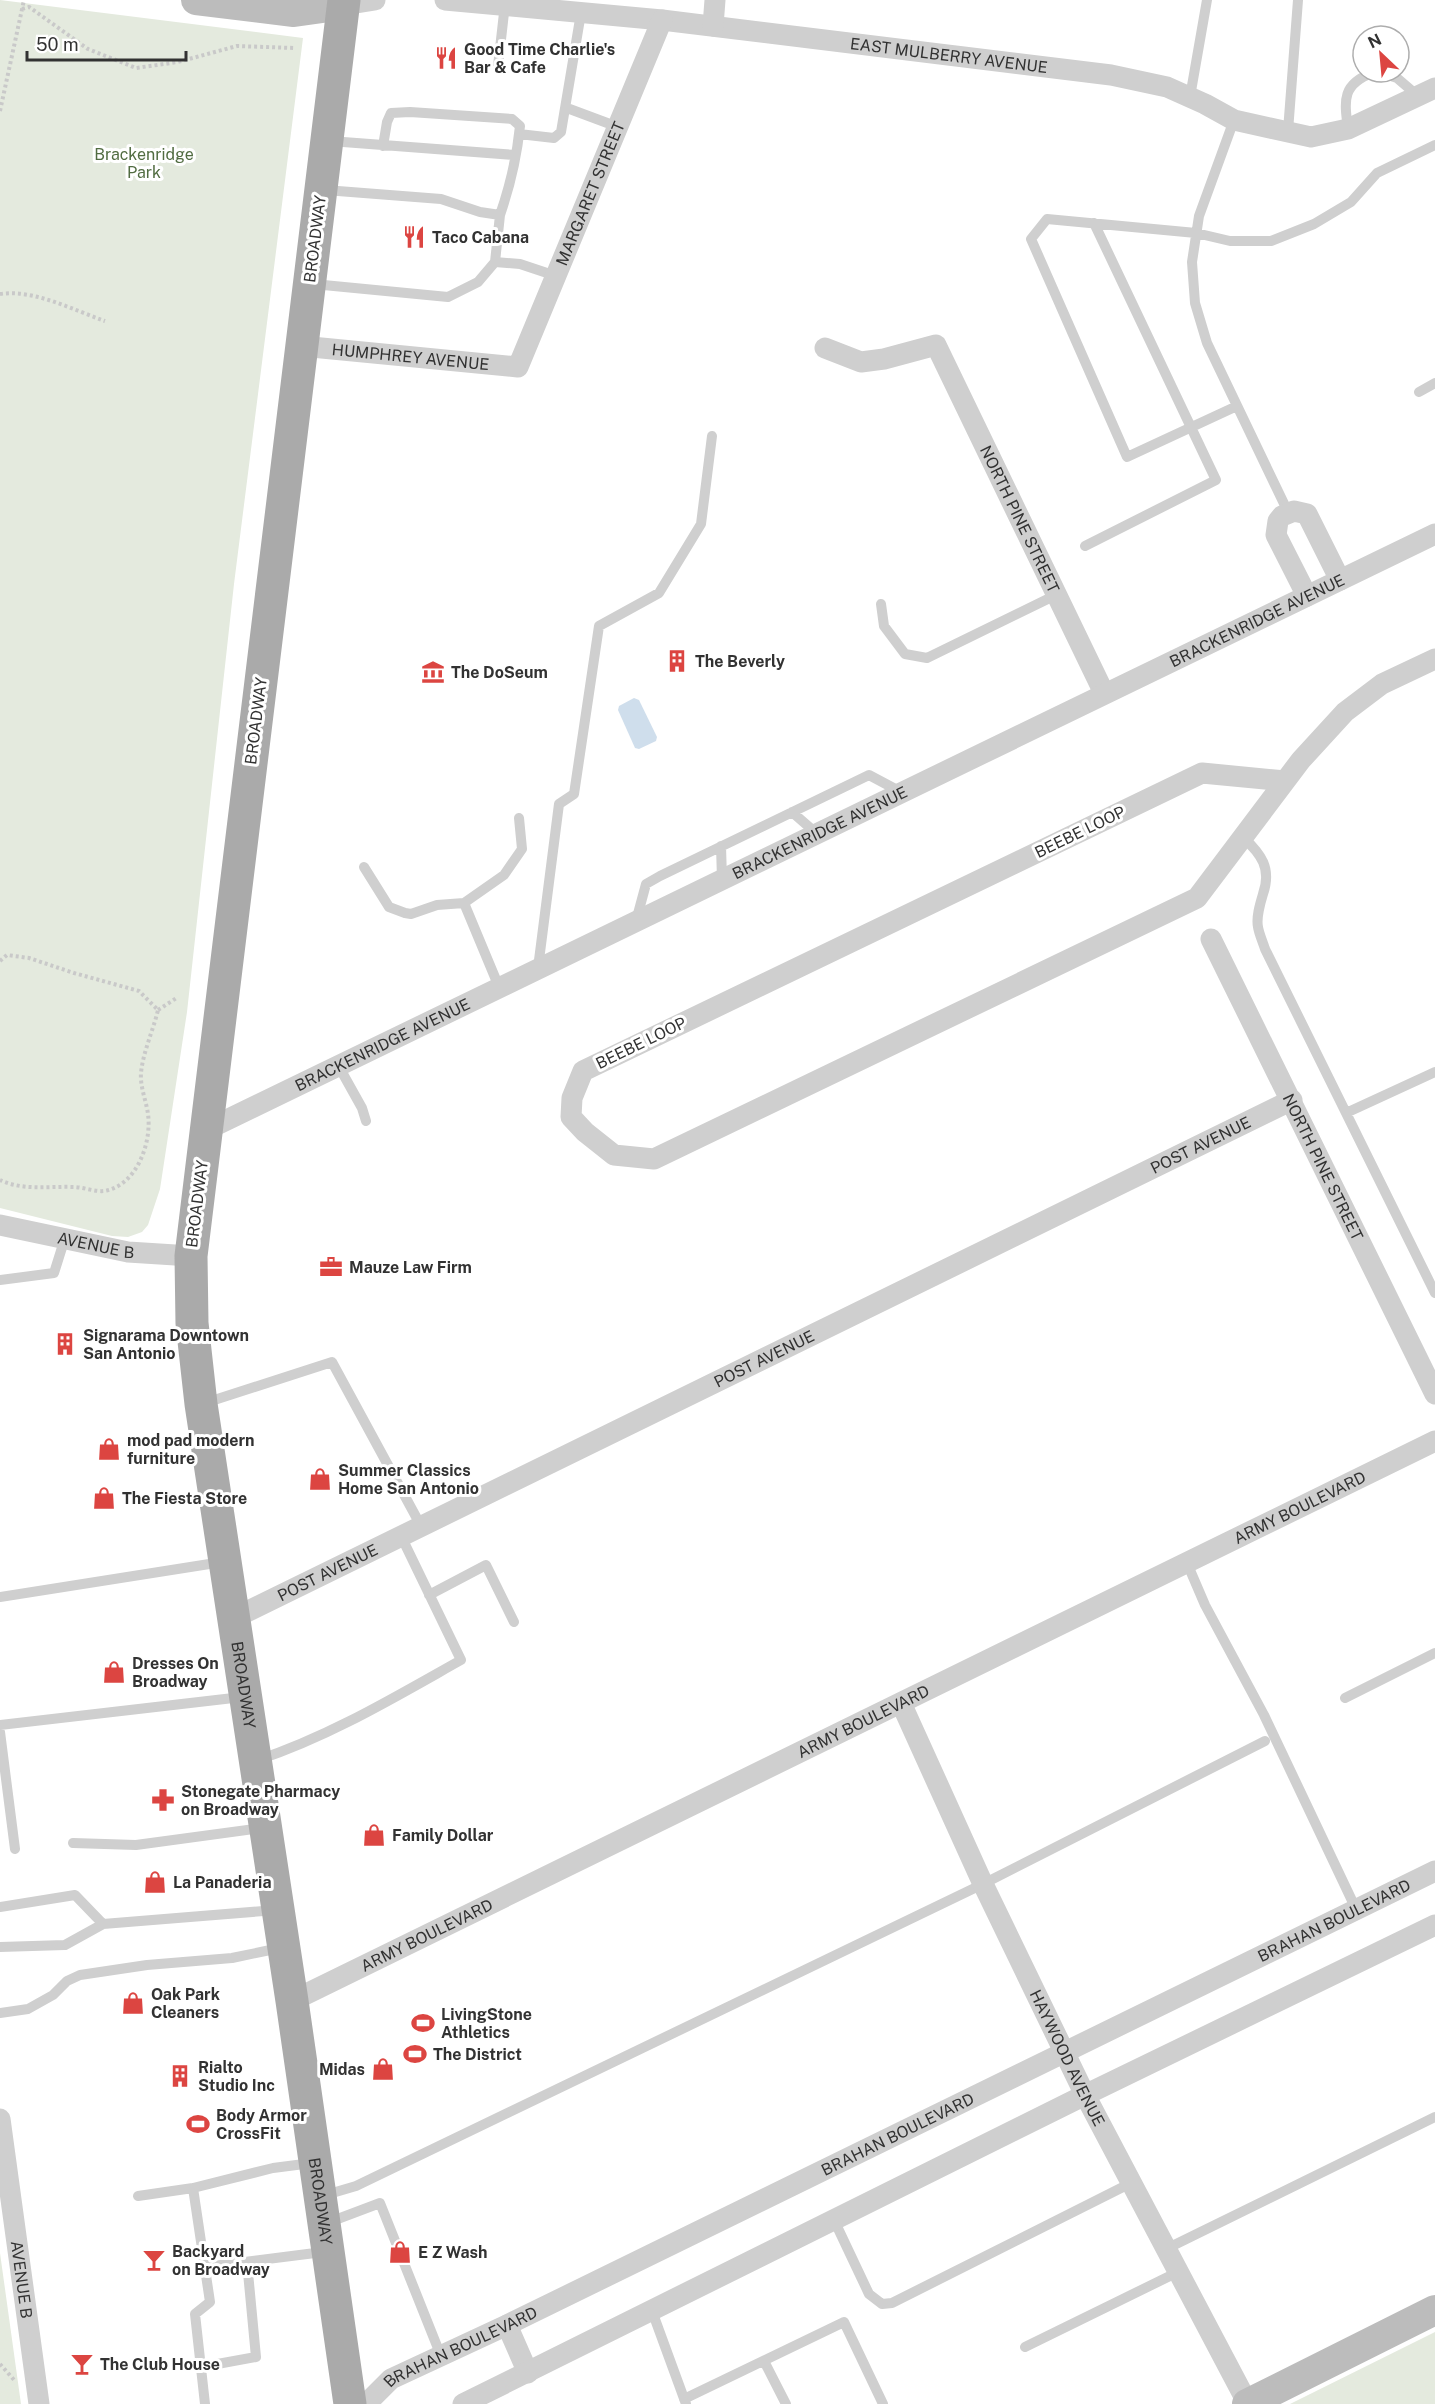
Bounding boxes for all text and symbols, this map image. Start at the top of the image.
scale bar [27,24,186,62]
north arrow [1351,24,1411,84]
text: N [1365,30,1384,52]
text: 50 m [36,34,79,55]
street label: EAST MULBERRY AVENUE [849,34,1049,77]
place label: Good Time Charlie's Bar & Cafe [464,40,615,77]
restaurant icon: Good Time Charlie's Bar & Cafe [433,45,459,71]
street label: MARGARET STREET [552,118,629,268]
park label: Brackenridge Park [94,145,194,182]
street label: BROADWAY [300,194,330,284]
restaurant icon: Taco Cabana [401,224,427,250]
place label: Taco Cabana [432,228,529,247]
street label: HUMPHREY AVENUE [331,340,490,374]
street label: NORTH PINE STREET [976,442,1064,596]
street label: BRACKENRIDGE AVENUE [1166,570,1348,671]
building icon: The Beverly [664,648,690,674]
place label: The Beverly [695,652,785,671]
museum icon: The DoSeum [420,659,446,685]
place label: The DoSeum [451,663,548,682]
street label: BROADWAY [241,676,271,766]
street label: BRACKENRIDGE AVENUE [729,782,910,883]
street label: BEEBE LOOP [1032,802,1128,862]
street label: BRACKENRIDGE AVENUE [292,994,473,1095]
street label: BEEBE LOOP [593,1013,689,1073]
street label: NORTH PINE STREET [1279,1090,1368,1244]
street label: POST AVENUE [1147,1112,1254,1177]
street label: BROADWAY [182,1159,212,1249]
street label: AVENUE B [56,1228,135,1262]
office icon: Mauze Law Firm [318,1254,344,1280]
place label: Mauze Law Firm [349,1258,472,1277]
place label: Signarama Downtown San Antonio [83,1326,249,1363]
street label: POST AVENUE [711,1326,817,1391]
building icon: Signarama Downtown San Antonio [52,1331,78,1357]
place label: mod pad modern furniture [127,1431,255,1468]
shop icon: mod pad modern furniture [96,1436,122,1462]
place label: Summer Classics Home San Antonio [338,1461,479,1498]
shop icon: Summer Classics Home San Antonio [307,1466,333,1492]
street label: ARMY BOULEVARD [1230,1467,1369,1548]
shop icon: The Fiesta Store [91,1485,117,1511]
place label: The Fiesta Store [122,1489,247,1508]
street label: POST AVENUE [274,1540,381,1605]
street label: BROADWAY [228,1640,260,1730]
place label: Dresses On Broadway [132,1654,219,1691]
shop icon: Dresses On Broadway [101,1659,127,1685]
street label: ARMY BOULEVARD [794,1681,932,1762]
place label: Stonegate Pharmacy on Broadway [181,1782,340,1819]
pharmacy icon: Stonegate Pharmacy on Broadway [150,1787,176,1813]
shop icon: Family Dollar [361,1822,387,1848]
place label: Family Dollar [392,1826,494,1845]
shop icon: La Panaderia [142,1869,168,1895]
place label: La Panaderia [173,1873,271,1892]
street label: BRAHAN BOULEVARD [1255,1875,1413,1966]
street label: ARMY BOULEVARD [358,1895,496,1975]
place label: Oak Park Cleaners [151,1985,220,2022]
street label: HAYWOOD AVENUE [1026,1987,1109,2129]
shop icon: Oak Park Cleaners [120,1990,146,2016]
place label: LivingStone Athletics [441,2005,532,2042]
sports icon: LivingStone Athletics [410,2010,436,2036]
sports icon: The District [402,2041,428,2067]
place label: The District [433,2045,522,2064]
shop icon: Midas [370,2056,396,2082]
place label: Rialto Studio Inc [198,2058,275,2095]
place label: Midas [319,2060,365,2079]
building icon: Rialto Studio Inc [167,2063,193,2089]
street label: BRAHAN BOULEVARD [818,2089,977,2179]
place label: Body Armor CrossFit [216,2106,307,2143]
sports icon: Body Armor CrossFit [185,2111,211,2137]
street label: BROADWAY [305,2156,337,2246]
shop icon: E Z Wash [387,2239,413,2265]
street label: AVENUE B [7,2240,37,2319]
place label: Backyard on Broadway [172,2242,270,2279]
place label: E Z Wash [418,2243,487,2262]
bar icon: Backyard on Broadway [141,2247,167,2273]
street label: BRAHAN BOULEVARD [379,2302,540,2391]
bar icon: The Club House [69,2351,95,2377]
place label: The Club House [100,2355,220,2374]

